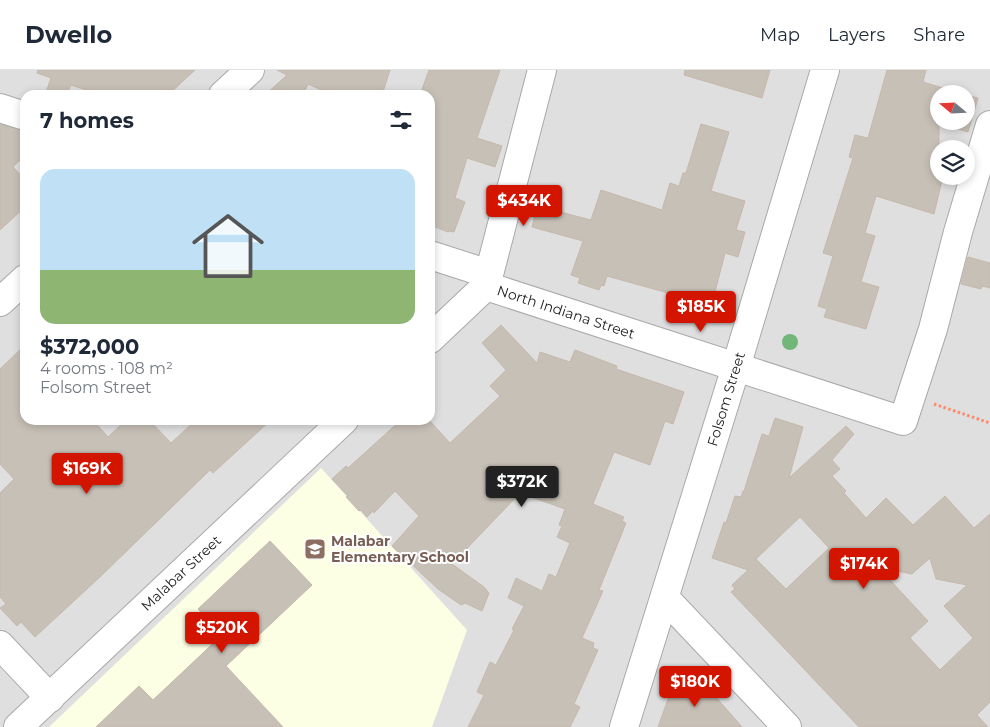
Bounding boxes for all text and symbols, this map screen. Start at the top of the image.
text: Dwello [25,20,112,49]
text: Map [760,24,800,46]
text: Layers [828,24,885,46]
text: Share [913,24,965,46]
north arrow [930,85,975,130]
map controls [930,85,975,185]
icon: filters [387,106,415,134]
text: 7 homes [40,108,134,133]
button: layers [930,140,975,185]
pin: $434K [489,184,559,227]
text: $434K [497,191,551,210]
icon: home [183,201,273,291]
street label: North Indiana Street [495,281,637,343]
pin: $185K [666,290,736,333]
text: $185K [677,297,725,316]
text: $372,000 [40,334,139,359]
street label: Folsom Street [703,349,749,448]
text: 4 rooms · 108 m² [40,359,173,378]
text: Folsom Street [40,378,152,397]
pin: $169K [52,452,122,495]
text: $169K [63,459,111,478]
pin: $372K [487,466,557,508]
text: $372K [497,472,547,491]
street label: Malabar Street [137,531,225,615]
place label: Malabar Elementary School [331,532,469,566]
school or university icon: Malabar Elementary School [303,537,327,561]
pin: $174K [829,548,899,590]
text: $174K [840,554,888,573]
pin: $520K [187,612,257,654]
text: $520K [196,618,248,637]
pin: $180K [660,666,730,708]
text: $180K [670,672,720,691]

